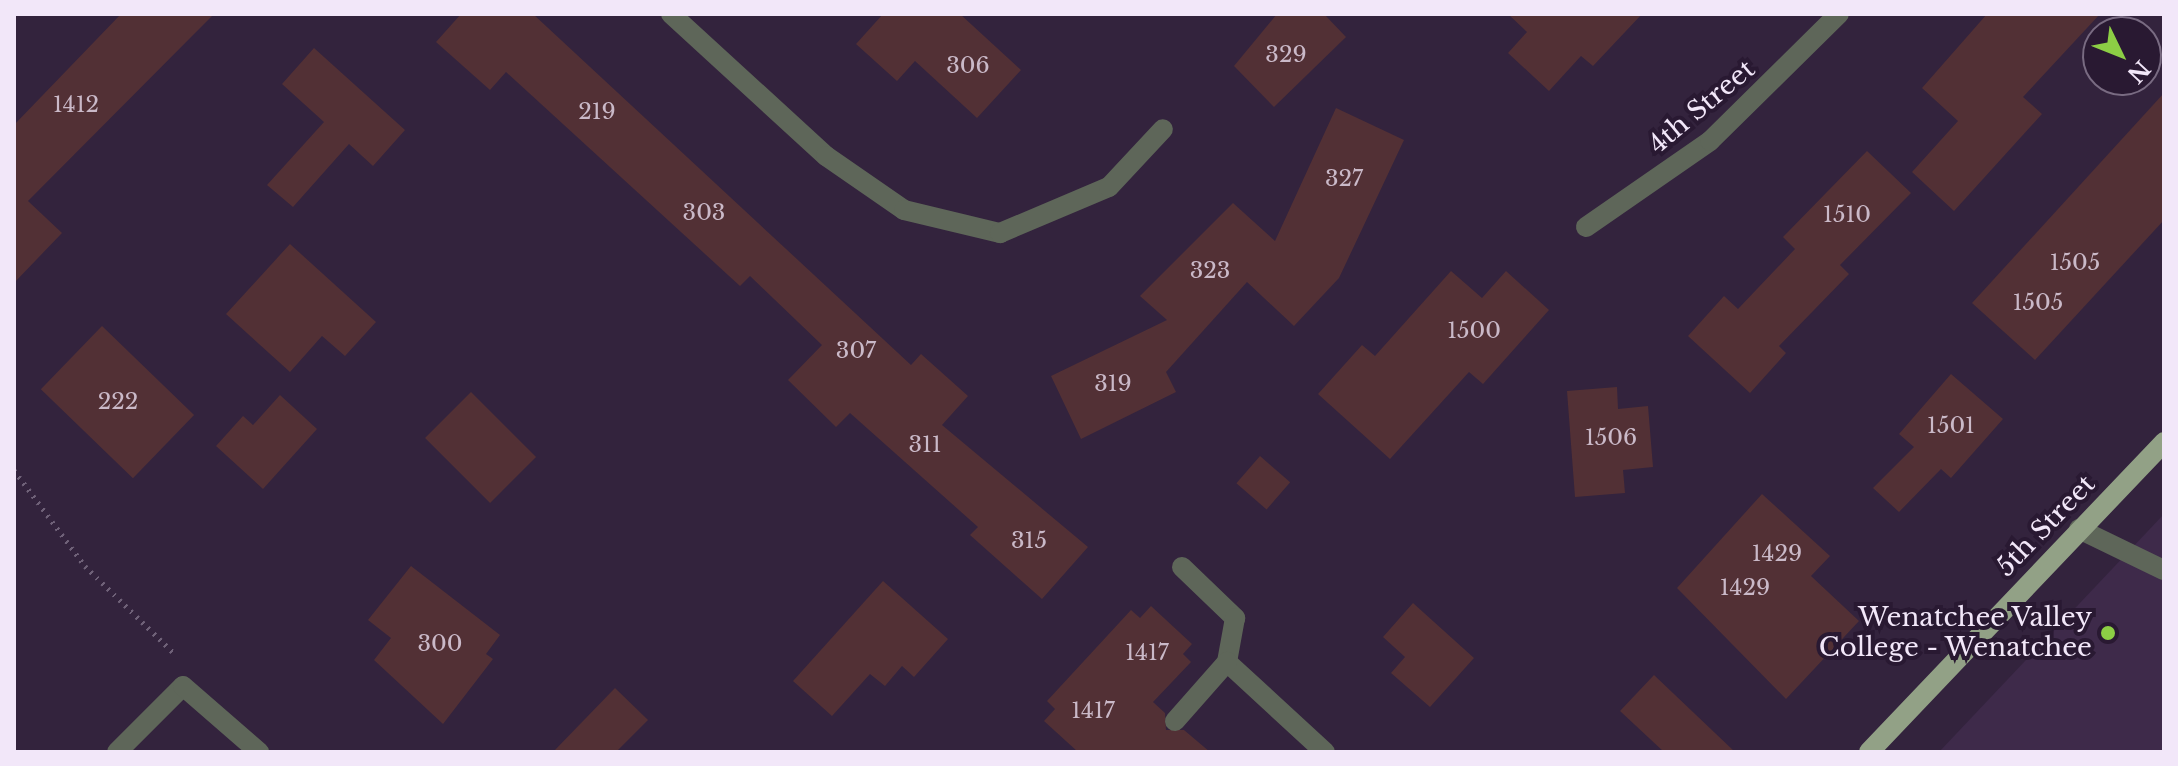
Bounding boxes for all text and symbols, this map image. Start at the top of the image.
north arrow [2082,16,2162,96]
house number: 329 [1265,42,1307,68]
house number: 306 [946,53,990,79]
street label: 4th Street [1643,54,1761,160]
text: N [2122,55,2155,88]
house number: 1412 [53,92,99,118]
house number: 219 [578,99,616,125]
house number: 327 [1325,166,1363,192]
house number: 303 [683,200,725,226]
house number: 1510 [1823,202,1871,228]
house number: 1505 [2050,250,2100,276]
house number: 323 [1190,258,1230,284]
house number: 1505 [2013,290,2063,316]
house number: 1500 [1447,318,1501,344]
house number: 307 [836,338,876,364]
house number: 319 [1094,371,1132,397]
house number: 222 [98,389,138,415]
house number: 1501 [1927,413,1975,439]
house number: 1506 [1585,425,1637,451]
house number: 311 [908,432,942,458]
street label: 5th Street [1990,469,2102,583]
house number: 315 [1011,528,1047,554]
house number: 1429 [1752,541,1802,567]
house number: 1429 [1720,575,1770,601]
place label: Wenatchee Valley College - Wenatchee [1818,602,2092,664]
marker: Wenatchee Valley College - Wenatchee [2099,624,2117,642]
house number: 300 [418,631,462,657]
house number: 1417 [1125,640,1169,666]
house number: 1417 [1071,698,1115,724]

